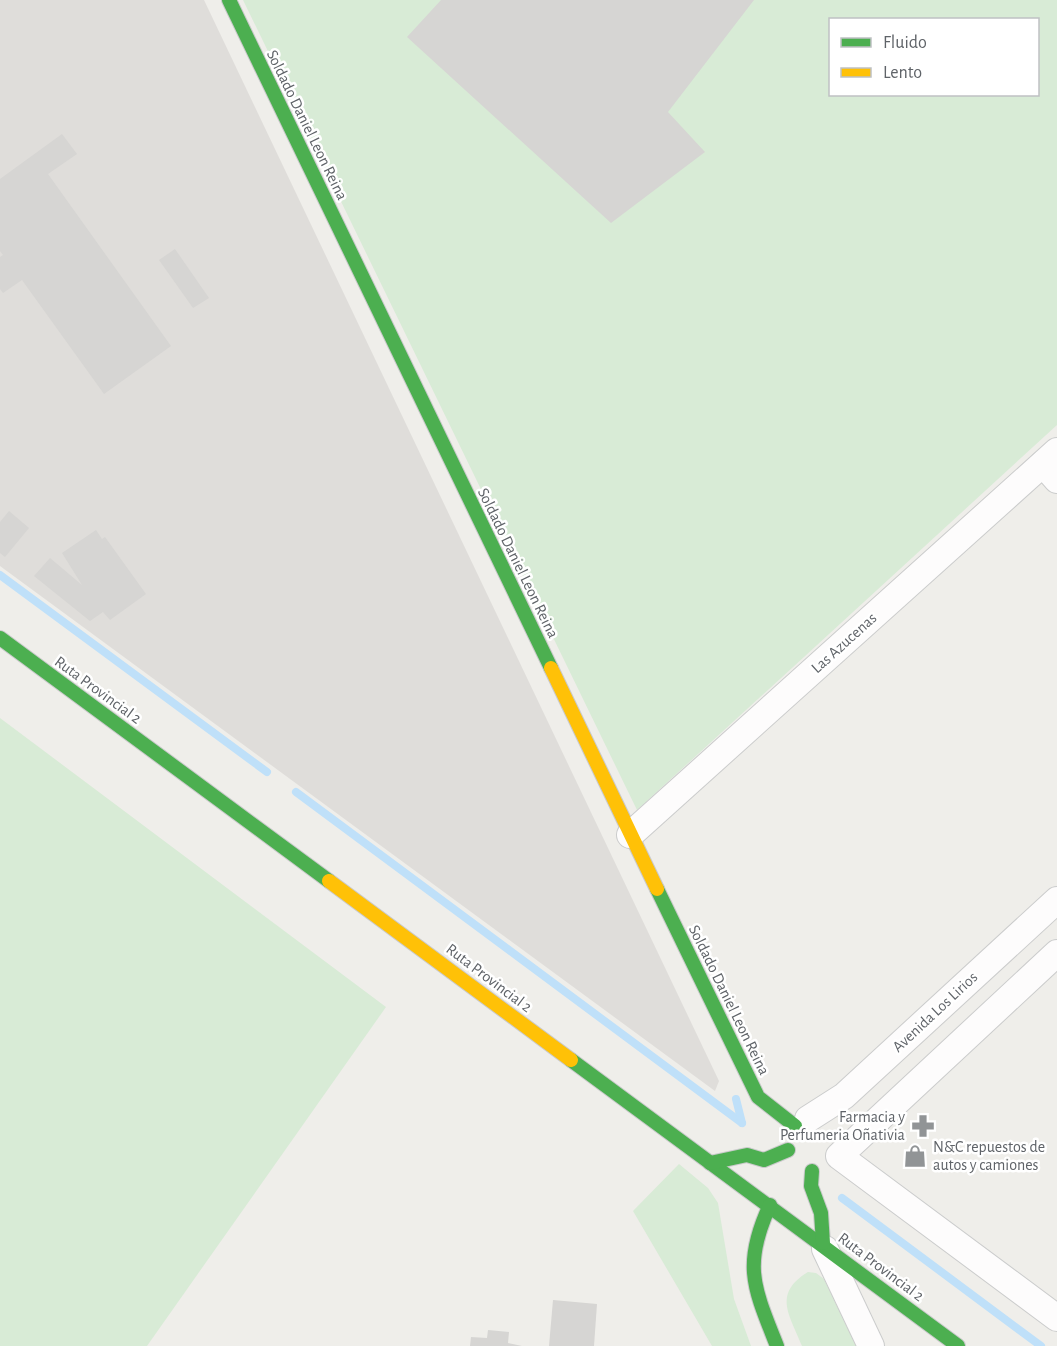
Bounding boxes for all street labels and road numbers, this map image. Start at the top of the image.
street label: Soldado Daniel Leon Reina [264,47,350,203]
street label: Soldado Daniel Leon Reina [475,485,561,641]
street label: Las Azucenas [808,610,880,676]
street label: Ruta Provincial 2 [52,653,144,727]
street label: Soldado Daniel Leon Reina [686,922,772,1078]
street label: Ruta Provincial 2 [443,941,535,1015]
street label: Avenida Los Lirios [889,969,981,1055]
street label: Ruta Provincial 2 [835,1230,927,1304]

